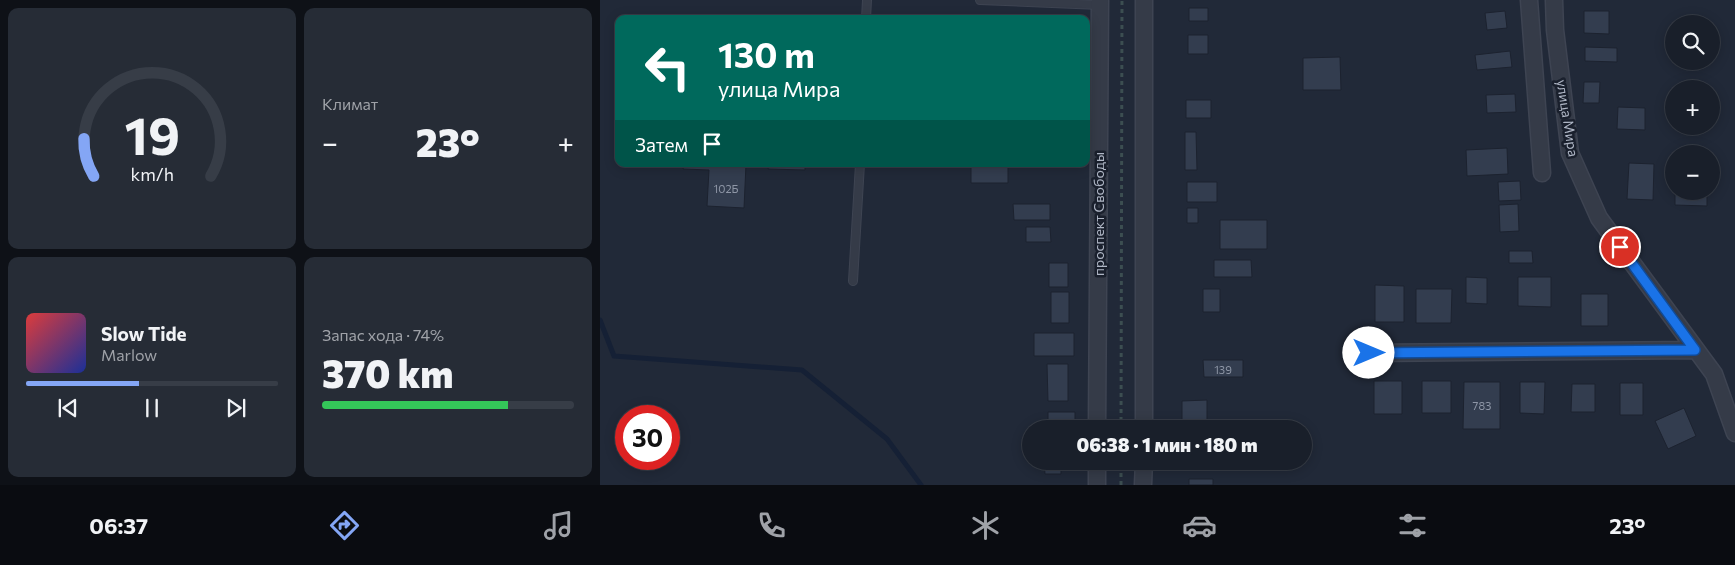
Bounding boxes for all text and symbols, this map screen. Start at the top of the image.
map controls [1665,15,1720,200]
button: search [1665,15,1720,70]
text: 130 m [718,32,815,75]
icon: left [635,35,700,100]
text: улица Мира [718,75,840,102]
street label: улица Мира [1554,78,1582,158]
button: + [1665,80,1720,135]
text: Климат [322,94,378,113]
text: 19 [124,102,180,166]
text: 23° [416,118,480,165]
text: − [322,125,338,159]
text: + [558,125,574,159]
icon: arrive [698,130,726,158]
text: Затем [635,133,688,156]
button: − [1665,145,1720,200]
street label: проспект Свободы [1090,152,1107,276]
text: km/h [130,163,174,185]
house number: 102Б [714,182,739,195]
pin [1599,226,1641,268]
icon: arrive [1606,233,1634,261]
text: Slow Tide [101,322,187,345]
text: Запас хода · 74% [322,325,444,344]
position arrow [1342,326,1394,378]
text: Marlow [101,345,157,364]
text: 370 km [322,349,453,396]
house number: 139 [1214,363,1232,376]
icon: previous [54,394,82,422]
icon: pause [138,394,166,422]
icon: next [222,394,250,422]
house number: 78З [1473,399,1491,412]
speed limit sign: 30 [615,405,680,470]
text: 06:38 · 1 мин · 180 m [1077,433,1257,456]
icon: directions [327,508,362,543]
icon: music [541,508,576,543]
icon: phone [754,508,789,543]
icon: climate [968,508,1003,543]
icon: car [1182,508,1217,543]
icon: filters [1395,508,1430,543]
text: 06:37 [89,512,148,539]
text: 23° [1609,512,1646,539]

